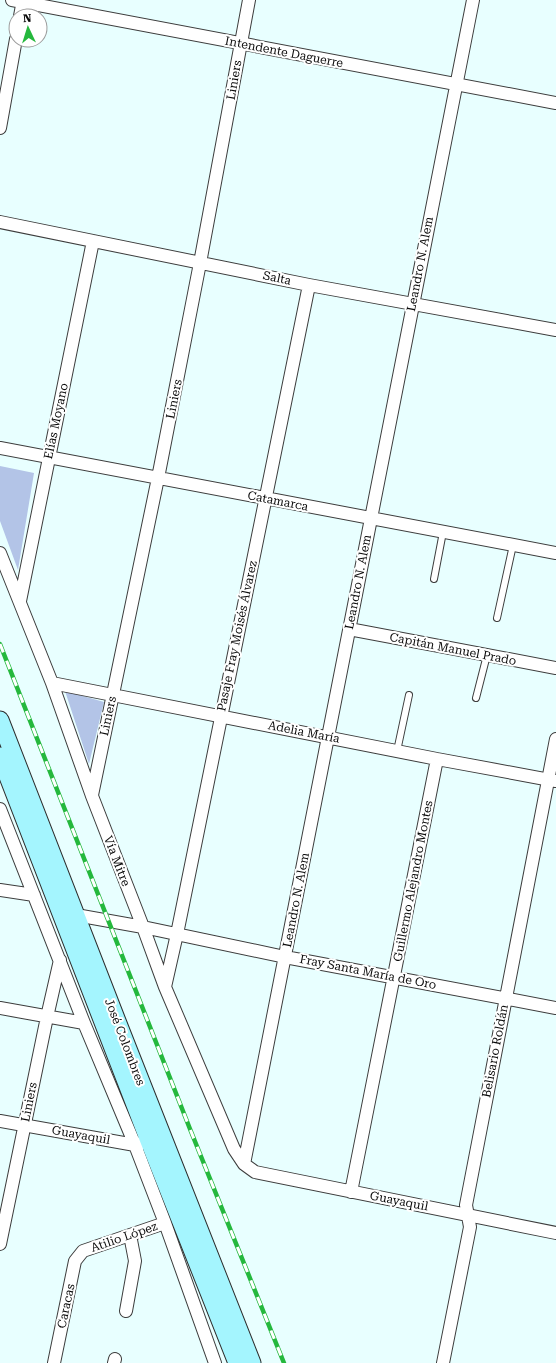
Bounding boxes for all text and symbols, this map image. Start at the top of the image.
north arrow [8,8,48,48]
text: N [23,12,33,25]
street label: Intendente Daguerre [224,34,345,70]
street label: Liniers [224,59,244,101]
street label: Leandro N. Alem [404,215,436,313]
street label: Salta [262,268,293,288]
street label: Liniers [163,378,185,420]
street label: Elías Moyano [41,382,71,460]
street label: Catamarca [247,488,310,514]
street label: Leandro N. Alem [342,533,374,631]
street label: Pasaje Fray Moisés Álvarez [214,559,260,713]
street label: Capitán Manuel Prado [389,630,517,668]
street label: Liniers [97,695,119,737]
street label: Adelia María [267,718,342,746]
street label: Guillermo Alejandro Montes [390,799,436,963]
street label: Vía Mitre [101,834,133,889]
street label: Leandro N. Alem [280,851,312,949]
street label: Fray Santa María de Oro [298,952,438,992]
street label: José Colombres [102,997,148,1088]
street label: Belisario Roldán [479,1003,511,1099]
street label: Liniers [18,1081,40,1123]
street label: Guayaquil [51,1123,112,1147]
street label: Guayaquil [369,1188,430,1214]
street label: Atilio López [89,1219,159,1255]
street label: Caracas [54,1282,78,1330]

